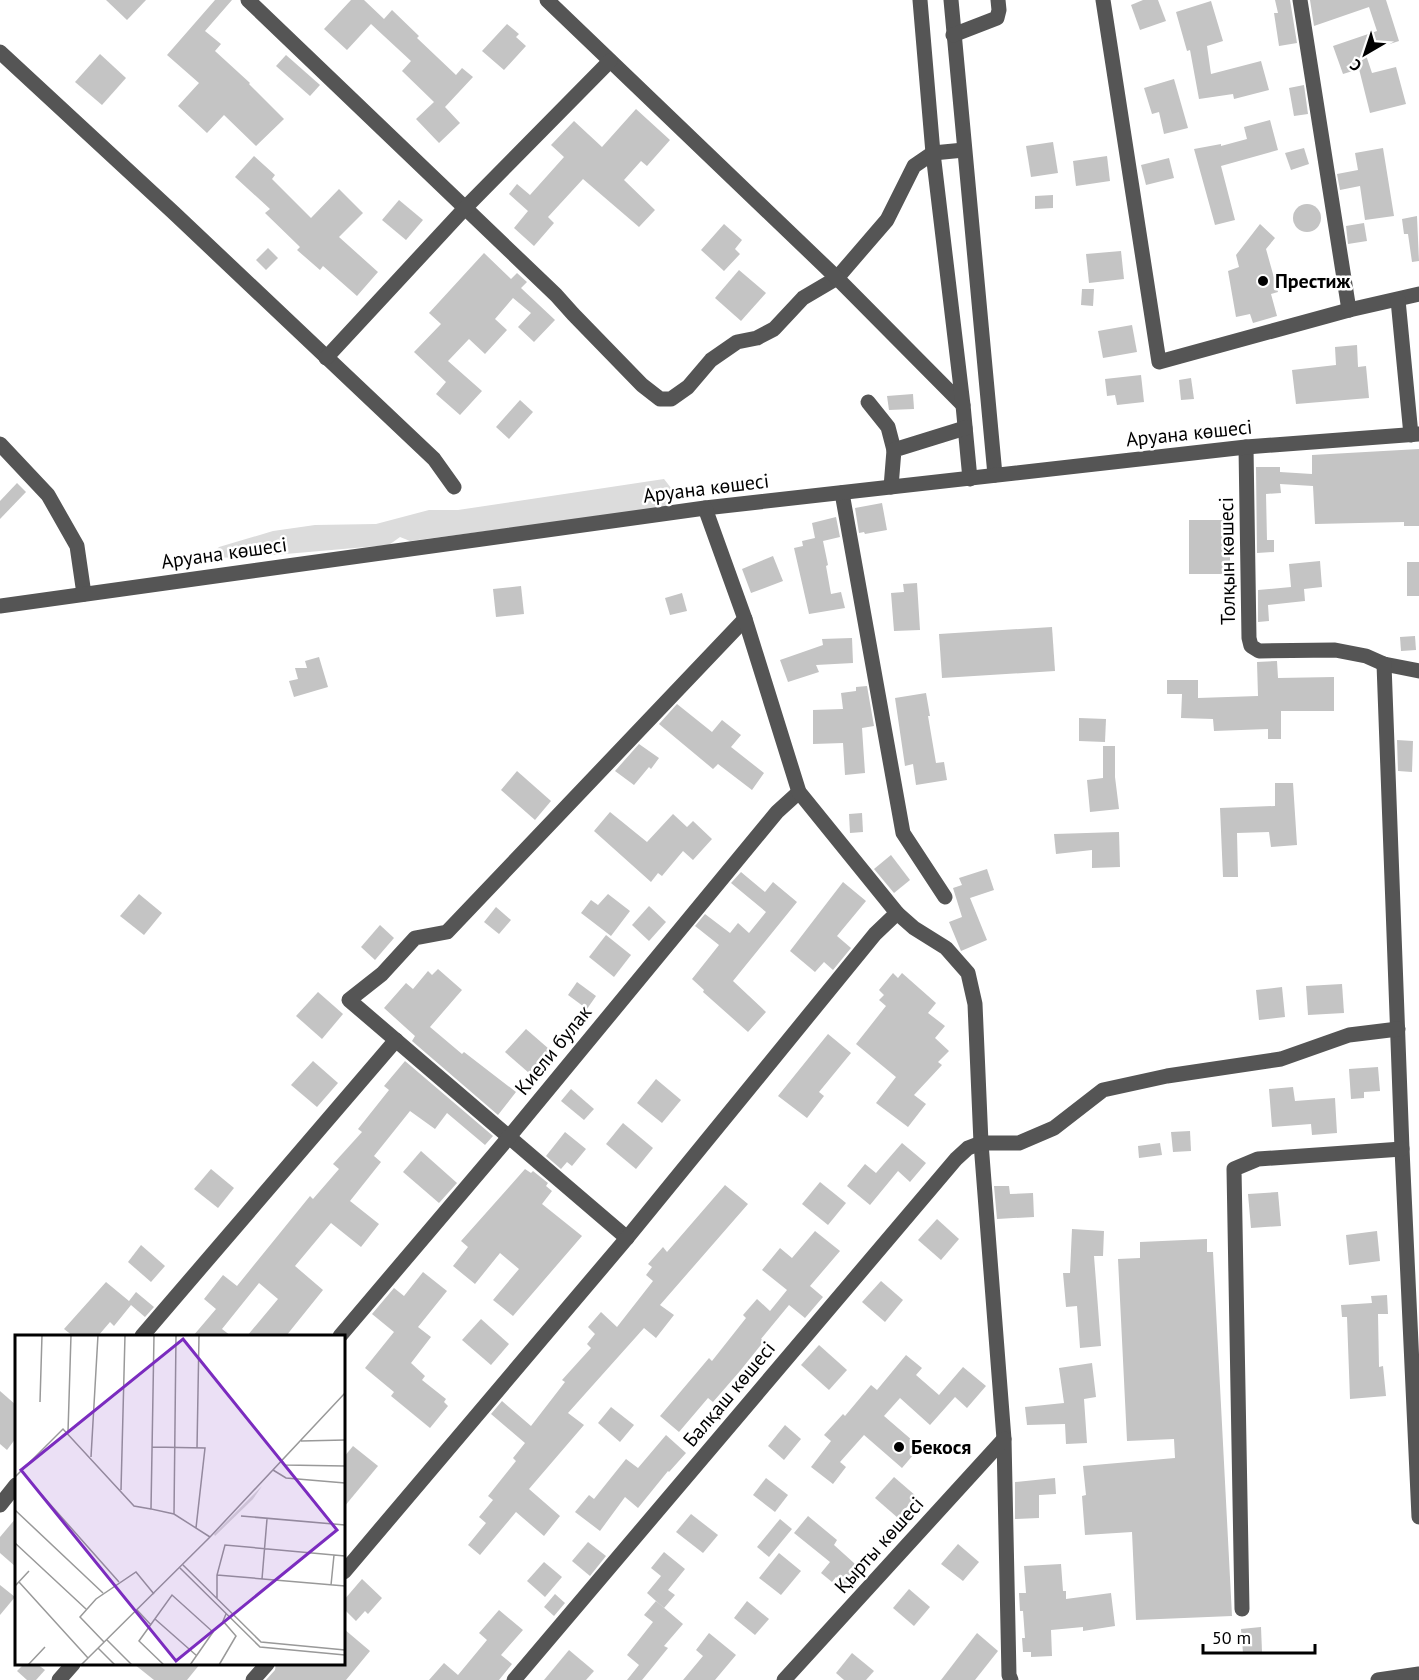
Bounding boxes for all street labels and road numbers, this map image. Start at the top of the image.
street label: Аруана көшесі [1125,413,1253,453]
street label: Аруана көшесі [642,467,770,509]
street label: Толқын көшесі [1213,497,1241,625]
street label: Аруана көшесі [159,531,289,575]
street label: Киели булак [509,999,597,1100]
street label: Балқаш көшесі [677,1336,781,1452]
street label: Қырты көшесі [829,1491,929,1599]

